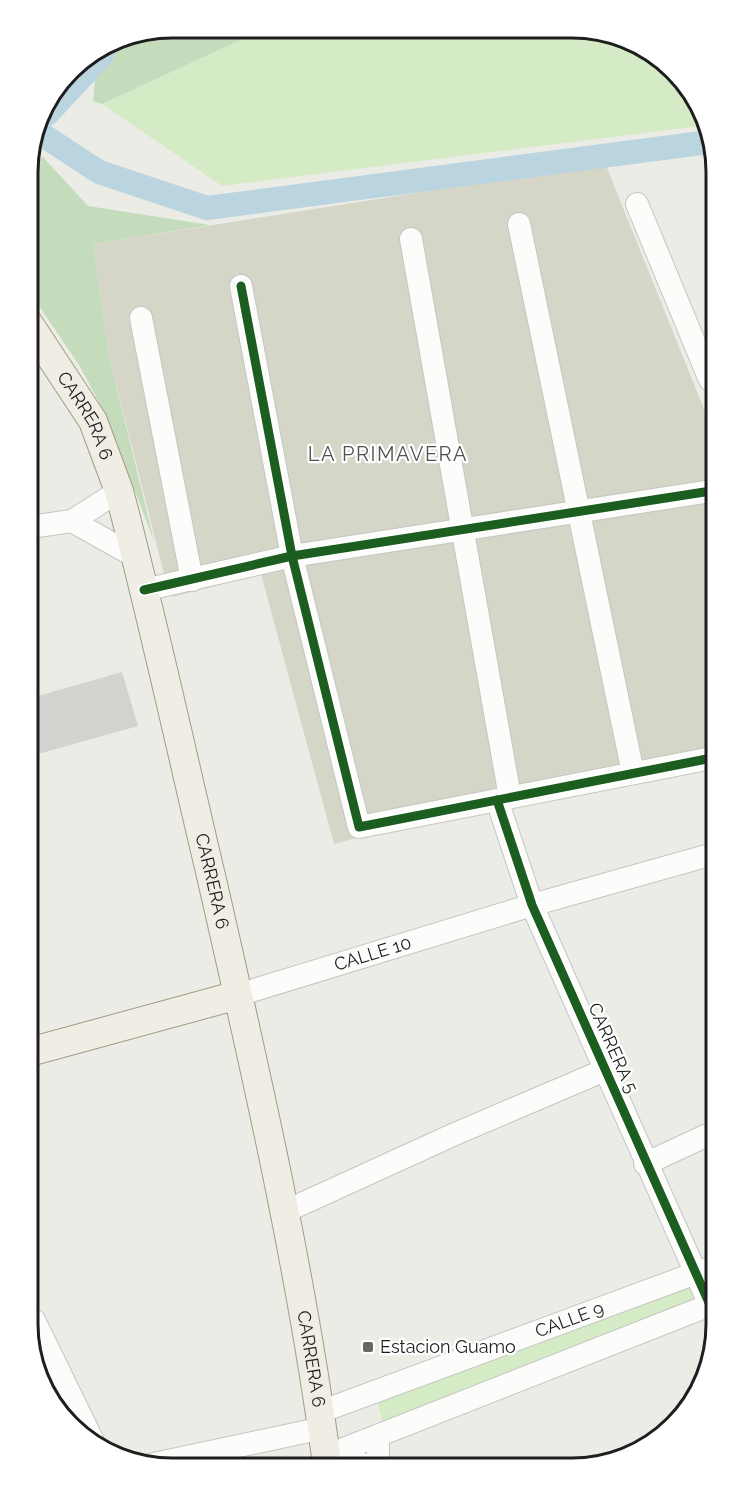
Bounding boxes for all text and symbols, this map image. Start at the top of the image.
street label: CARRERA 6 [53,367,117,463]
district label: LA PRIMAVERA [308,442,468,466]
street label: CARRERA 6 [191,831,234,931]
street label: CALLE 10 [332,932,414,975]
street label: CARRERA 5 [584,999,643,1096]
street label: CALLE 9 [532,1297,606,1342]
street label: CARRERA 6 [293,1309,330,1409]
place label: Estacion Guamo [380,1336,516,1357]
marker: Estacion Guamo [361,1340,375,1354]

